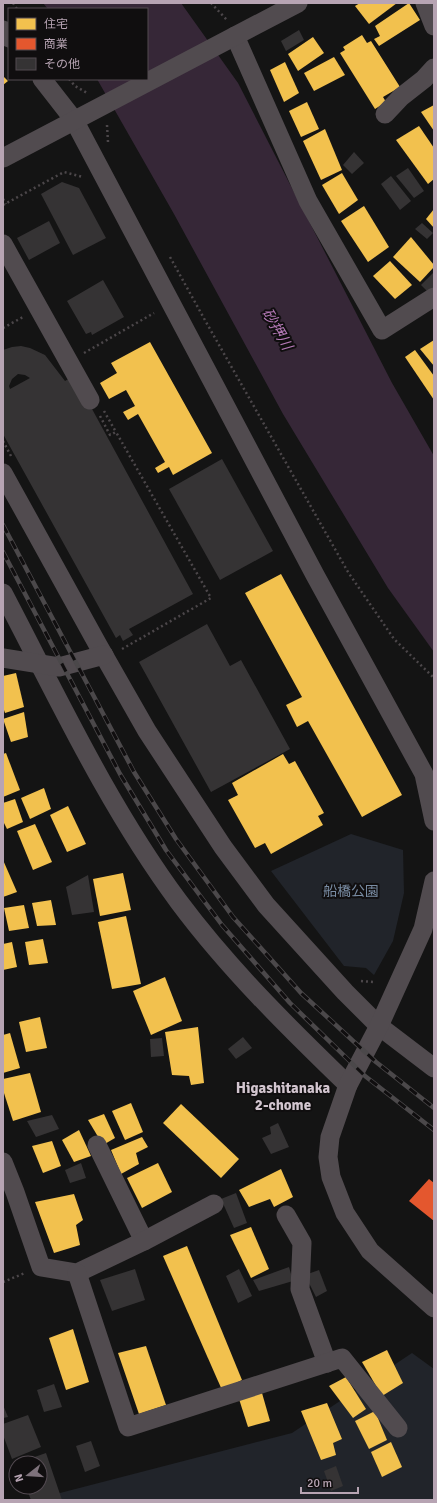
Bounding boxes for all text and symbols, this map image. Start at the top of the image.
legend [8,8,148,80]
text: 住宅 [44,17,68,32]
text: 商業 [44,37,68,52]
text: その他 [44,57,80,72]
water label: 砂押川 [258,305,297,355]
park label: 船橋公園 [323,883,379,900]
district label: Higashitanaka 2-chome [236,1079,331,1114]
north arrow [8,1455,48,1495]
scale bar [301,1469,358,1495]
text: N [12,1472,26,1483]
text: 20 m [307,1476,332,1491]

